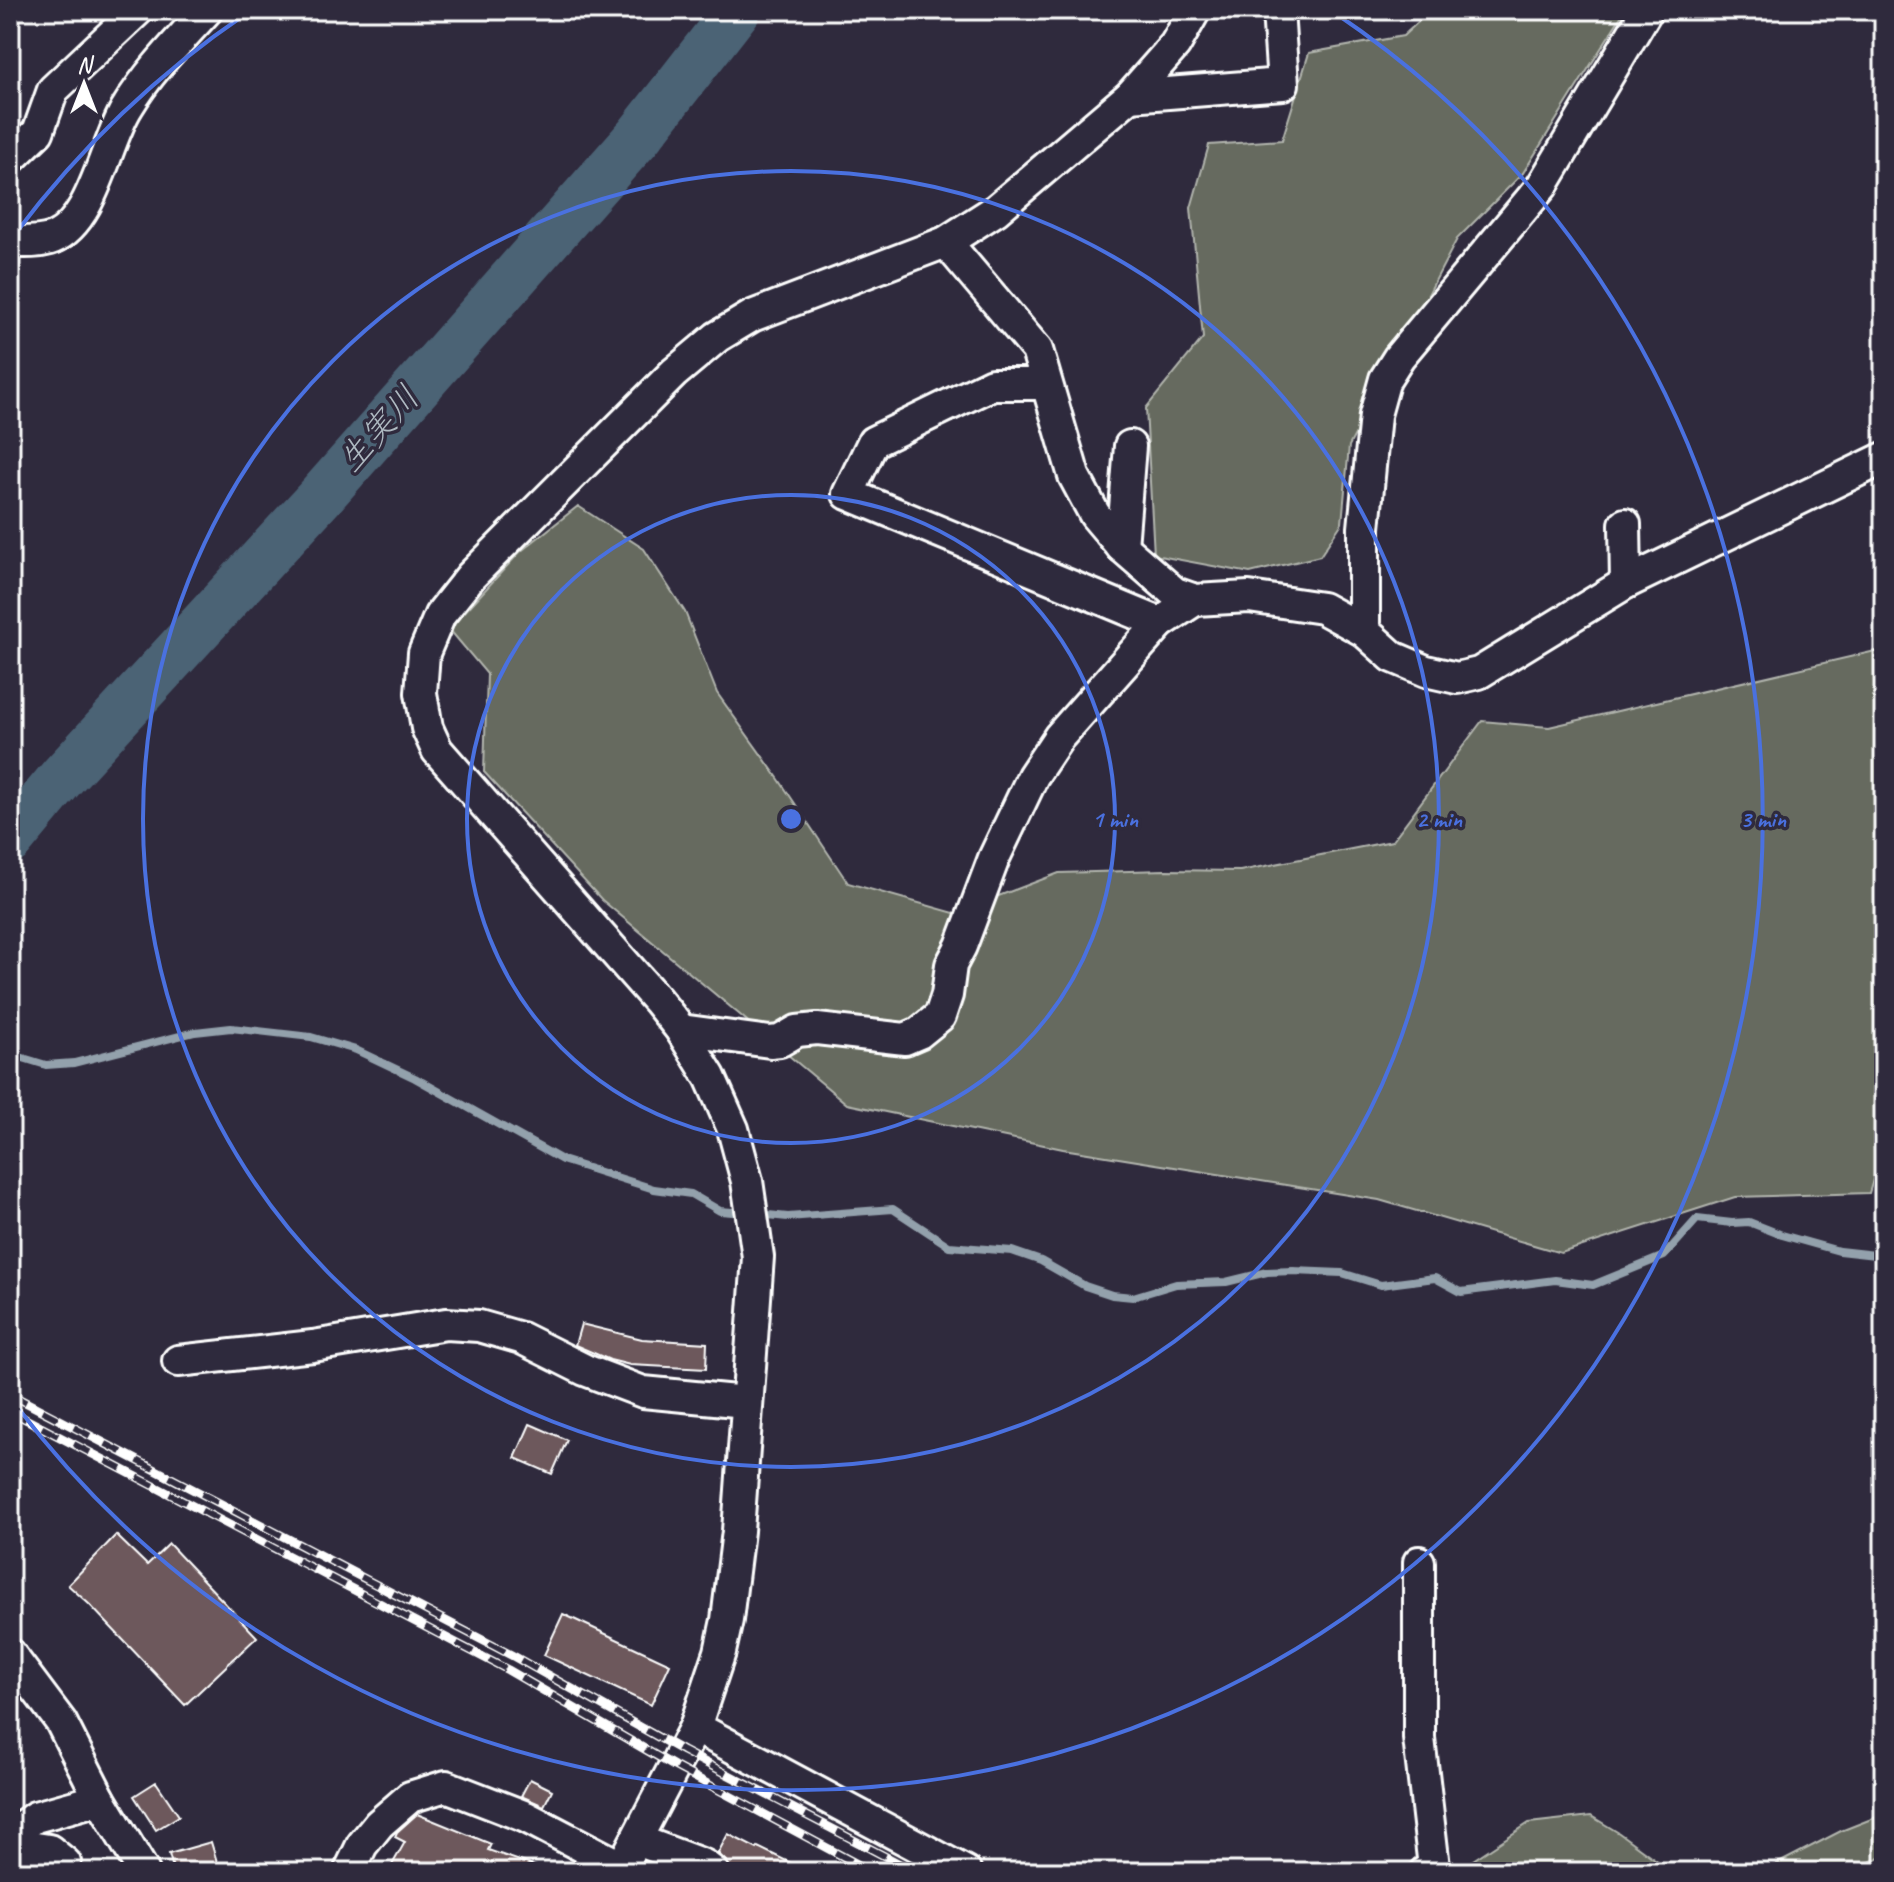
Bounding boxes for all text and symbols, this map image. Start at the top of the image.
north arrow [44,44,124,124]
text: N [77,51,94,79]
water label: 生実川 [328,376,428,481]
text: 1 min [1092,804,1139,834]
text: 2 min [1416,804,1463,834]
text: 3 min [1740,804,1787,834]
centre of rings [777,805,805,833]

